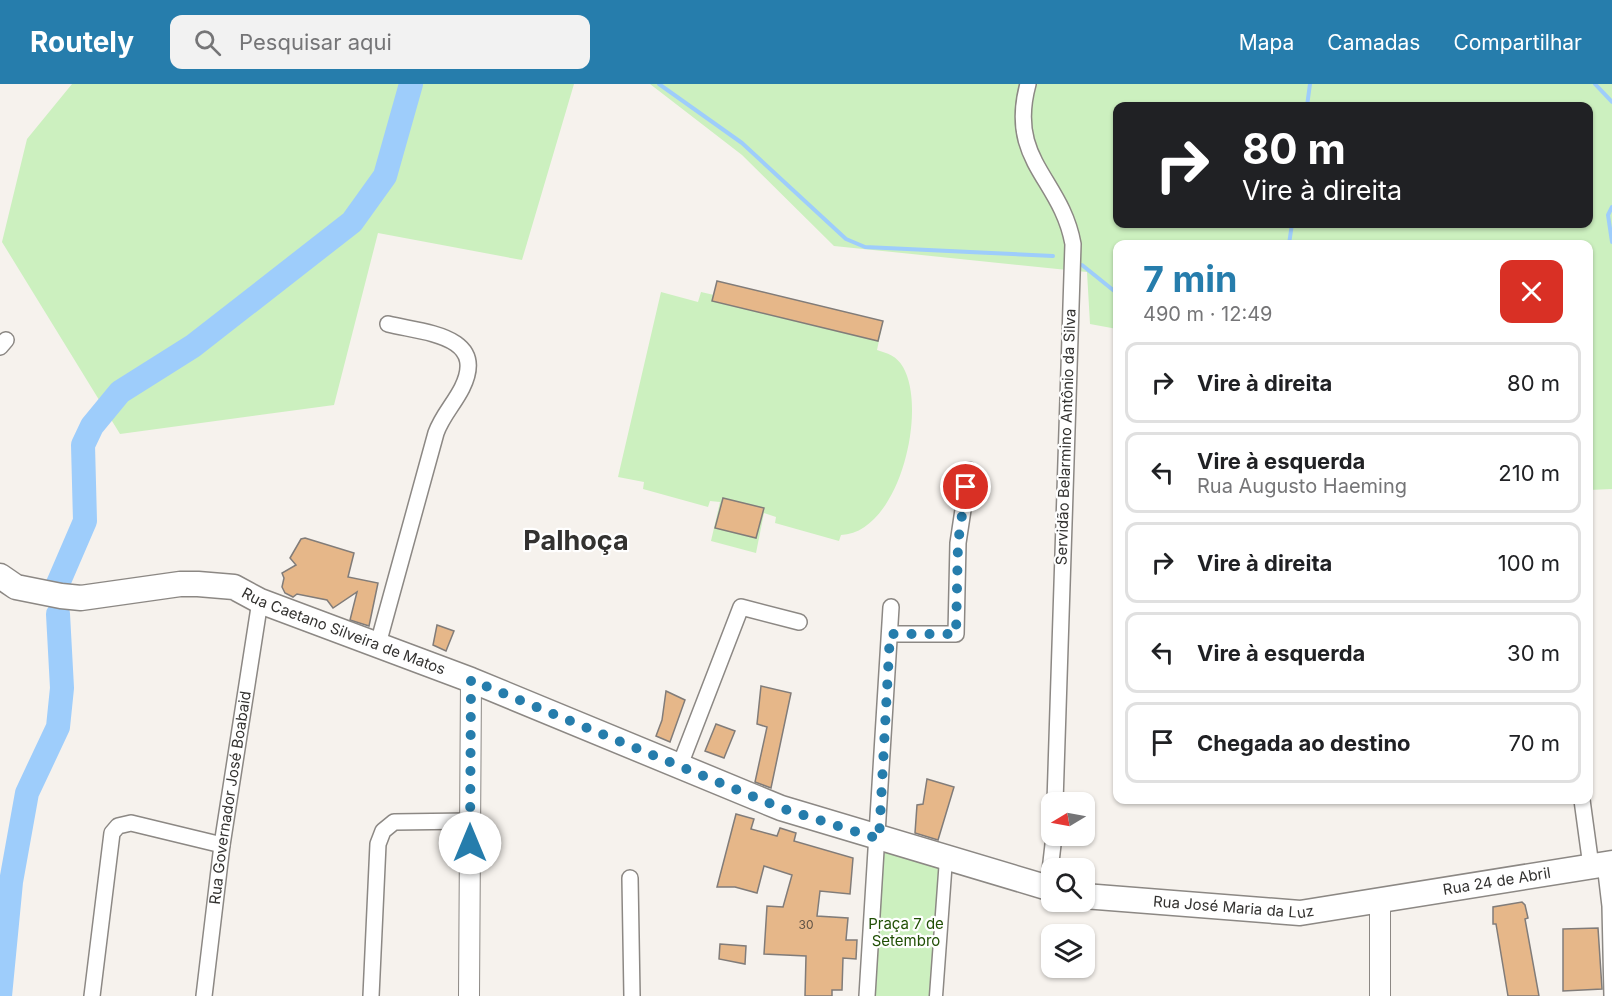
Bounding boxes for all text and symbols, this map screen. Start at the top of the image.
search box [170,15,590,69]
text: Routely [30,25,134,59]
icon: search [191,26,224,59]
text: Pesquisar aqui [239,29,392,55]
text: Mapa [1239,30,1294,55]
text: Camadas [1327,30,1420,55]
text: Compartilhar [1453,30,1582,55]
text: 80 m [1242,123,1346,174]
icon: right [1143,126,1221,204]
text: Vire à direita [1242,174,1402,207]
text: 7 min [1143,257,1237,301]
button: close [1500,260,1563,323]
text: 490 m · 12:49 [1143,302,1273,326]
street label: Servidão Belarmino Antônio da Silva [1052,308,1079,566]
icon: right [1146,366,1179,399]
text: Vire à direita [1197,370,1332,396]
text: 80 m [1507,370,1560,396]
text: Vire à esquerda [1197,448,1365,474]
icon: left [1146,456,1179,489]
text: 210 m [1498,460,1560,486]
pin [940,461,991,512]
icon: arrive [949,470,982,503]
text: Rua Augusto Haeming [1197,474,1407,498]
district label: Palhoça [523,524,629,557]
icon: right [1146,546,1179,579]
text: Vire à direita [1197,550,1332,576]
text: 100 m [1498,550,1560,576]
street label: Rua Caetano Silveira de Matos [239,583,448,679]
icon: left [1146,636,1179,669]
text: Vire à esquerda [1197,640,1365,666]
text: 30 m [1507,640,1560,666]
street label: Rua Governador José Boabaid [205,690,255,906]
icon: arrive [1146,726,1179,759]
text: Chegada ao destino [1197,730,1411,756]
text: 70 m [1509,730,1560,756]
north arrow [1041,792,1095,846]
map controls [1041,792,1095,978]
position arrow [438,811,502,875]
button: search [1041,858,1095,912]
street label: Rua 24 de Abril [1441,863,1552,899]
street label: Rua José Maria da Luz [1152,891,1315,922]
park label: Praça 7 de Setembro [868,914,944,950]
house number: 30 [799,917,813,932]
button: layers [1041,924,1095,978]

